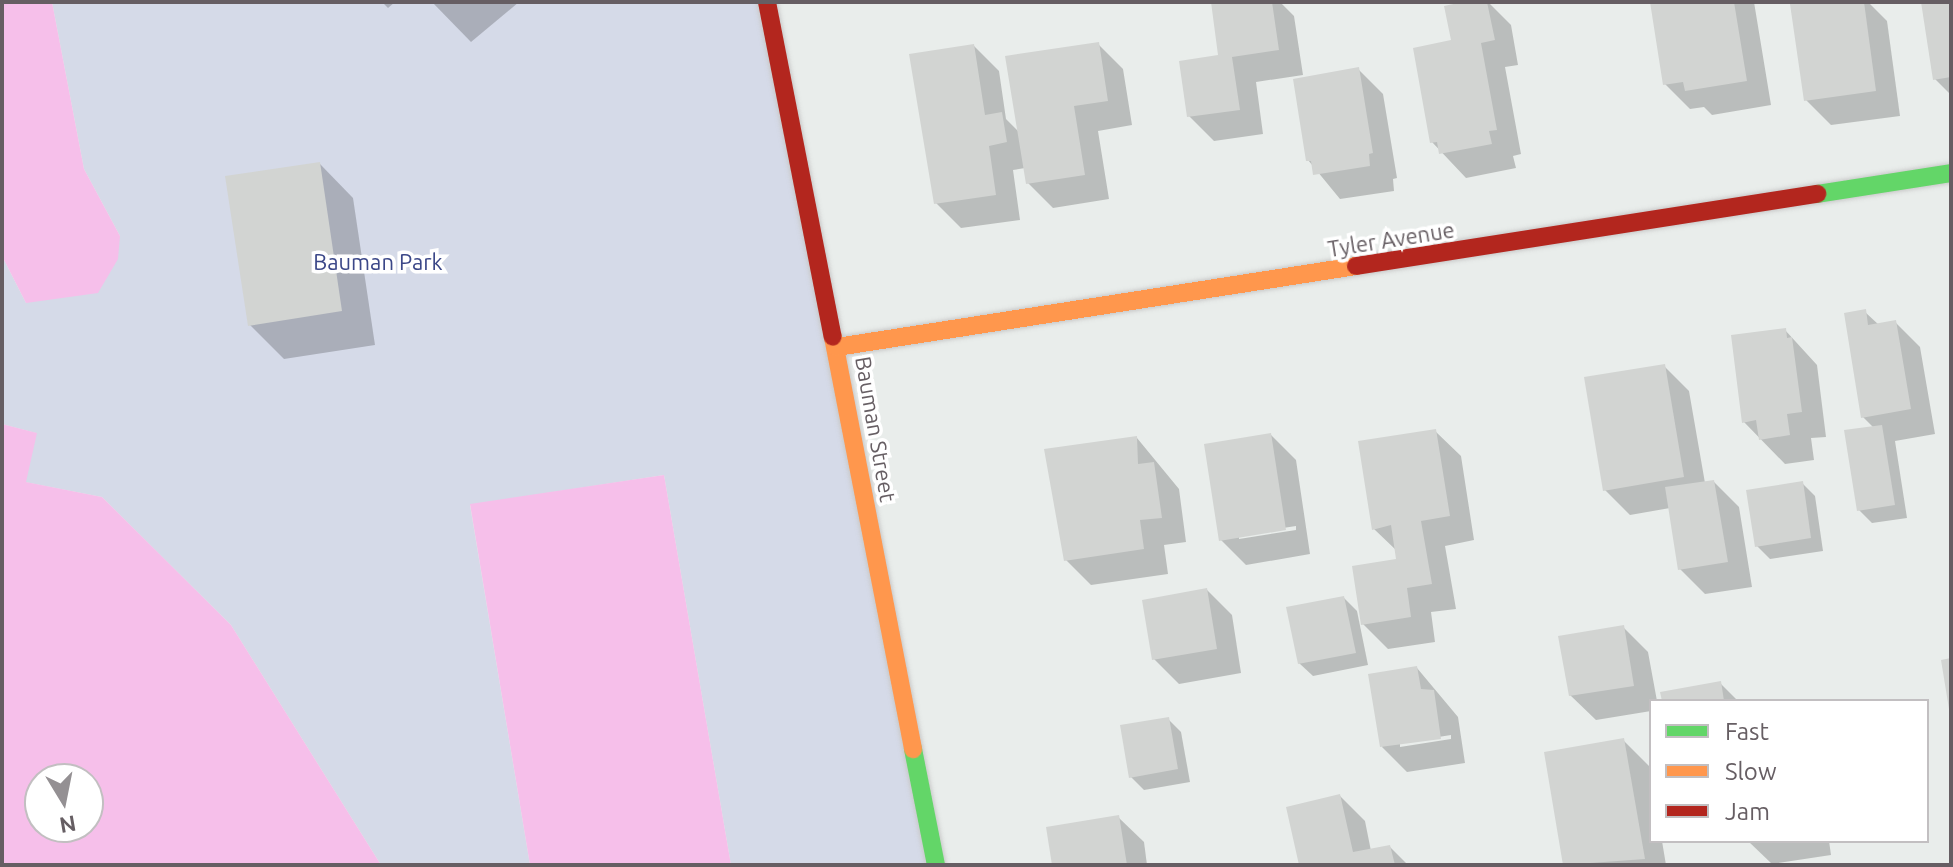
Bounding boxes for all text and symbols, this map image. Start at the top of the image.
street label: Tyler Avenue [1326,216,1456,262]
park label: Bauman Park [313,249,443,275]
street label: Bauman Street [850,354,902,504]
legend [1649,699,1929,843]
text: Fast [1725,718,1769,745]
text: Slow [1725,758,1777,785]
north arrow [24,763,104,843]
text: Jam [1725,798,1770,825]
text: N [58,811,78,839]

